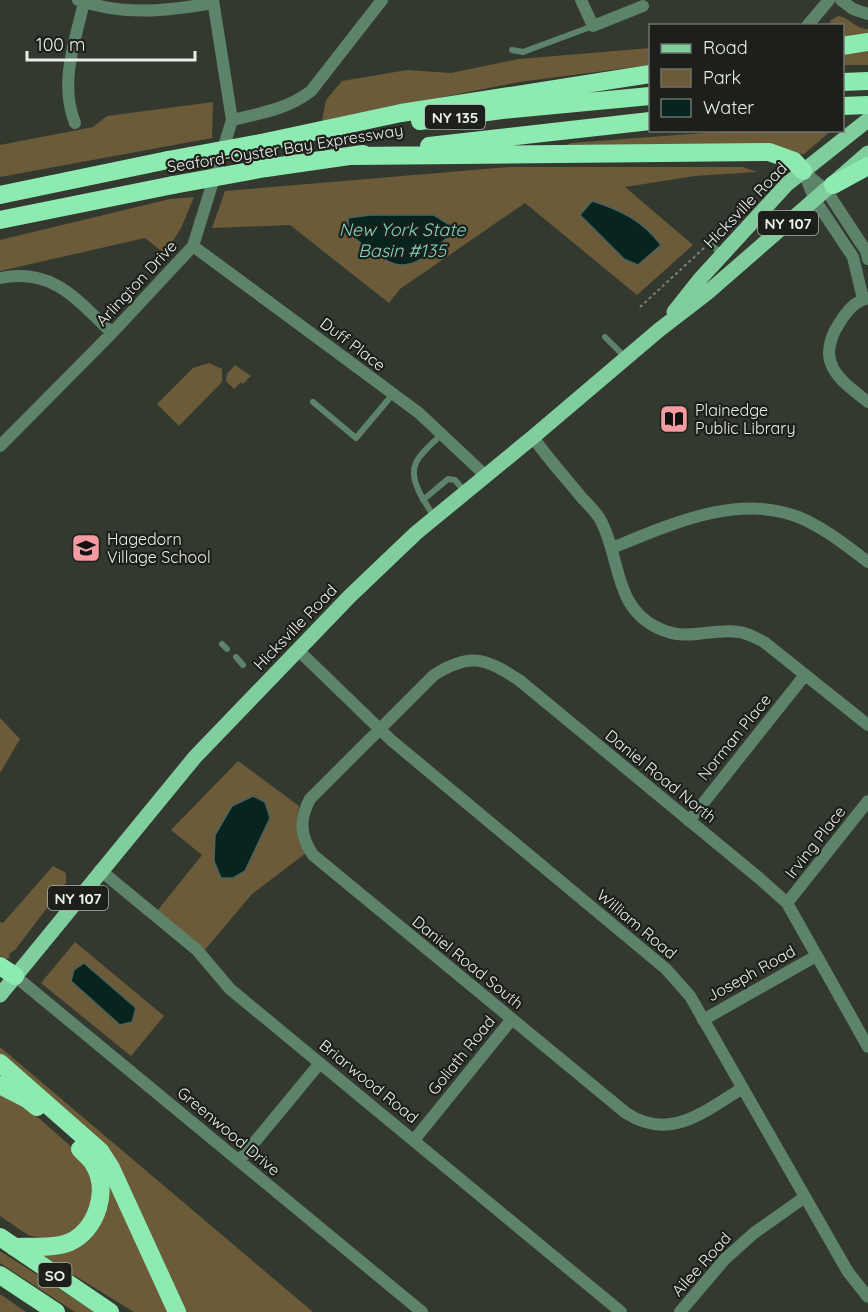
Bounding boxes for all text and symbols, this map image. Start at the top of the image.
scale bar [27,24,195,62]
legend [649,24,844,132]
text: 100 m [36,33,85,56]
text: Road [703,36,748,59]
text: Park [703,66,741,89]
text: Water [703,96,754,119]
road number: NY 135 [425,105,485,129]
street label: Seaford-Oyster Bay Expressway [166,119,404,177]
street label: Hicksville Road [699,158,791,252]
road number: NY 107 [758,211,818,235]
water label: New York State Basin #135 [339,218,466,262]
street label: Arlington Drive [91,236,181,330]
street label: Duff Place [316,313,390,375]
place label: Plainedge Public Library [695,400,796,438]
library icon: Plainedge Public Library [658,403,690,435]
place label: Hagedorn Village School [107,529,211,567]
school or university icon: Hagedorn Village School [70,532,102,564]
street label: Hicksville Road [249,580,341,674]
street label: Norman Place [693,690,775,784]
street label: Daniel Road North [601,725,721,827]
street label: Irving Place [780,802,850,882]
street label: William Road [593,885,681,963]
road number: NY 107 [48,886,108,910]
street label: Daniel Road South [408,911,528,1013]
street label: Joseph Road [703,940,799,1006]
street label: Goliath Road [423,1011,499,1099]
street label: Briarwood Road [315,1035,423,1127]
street label: Greenwood Drive [173,1082,285,1180]
street label: Ailee Road [667,1228,735,1300]
road number: SO [38,1263,72,1287]

